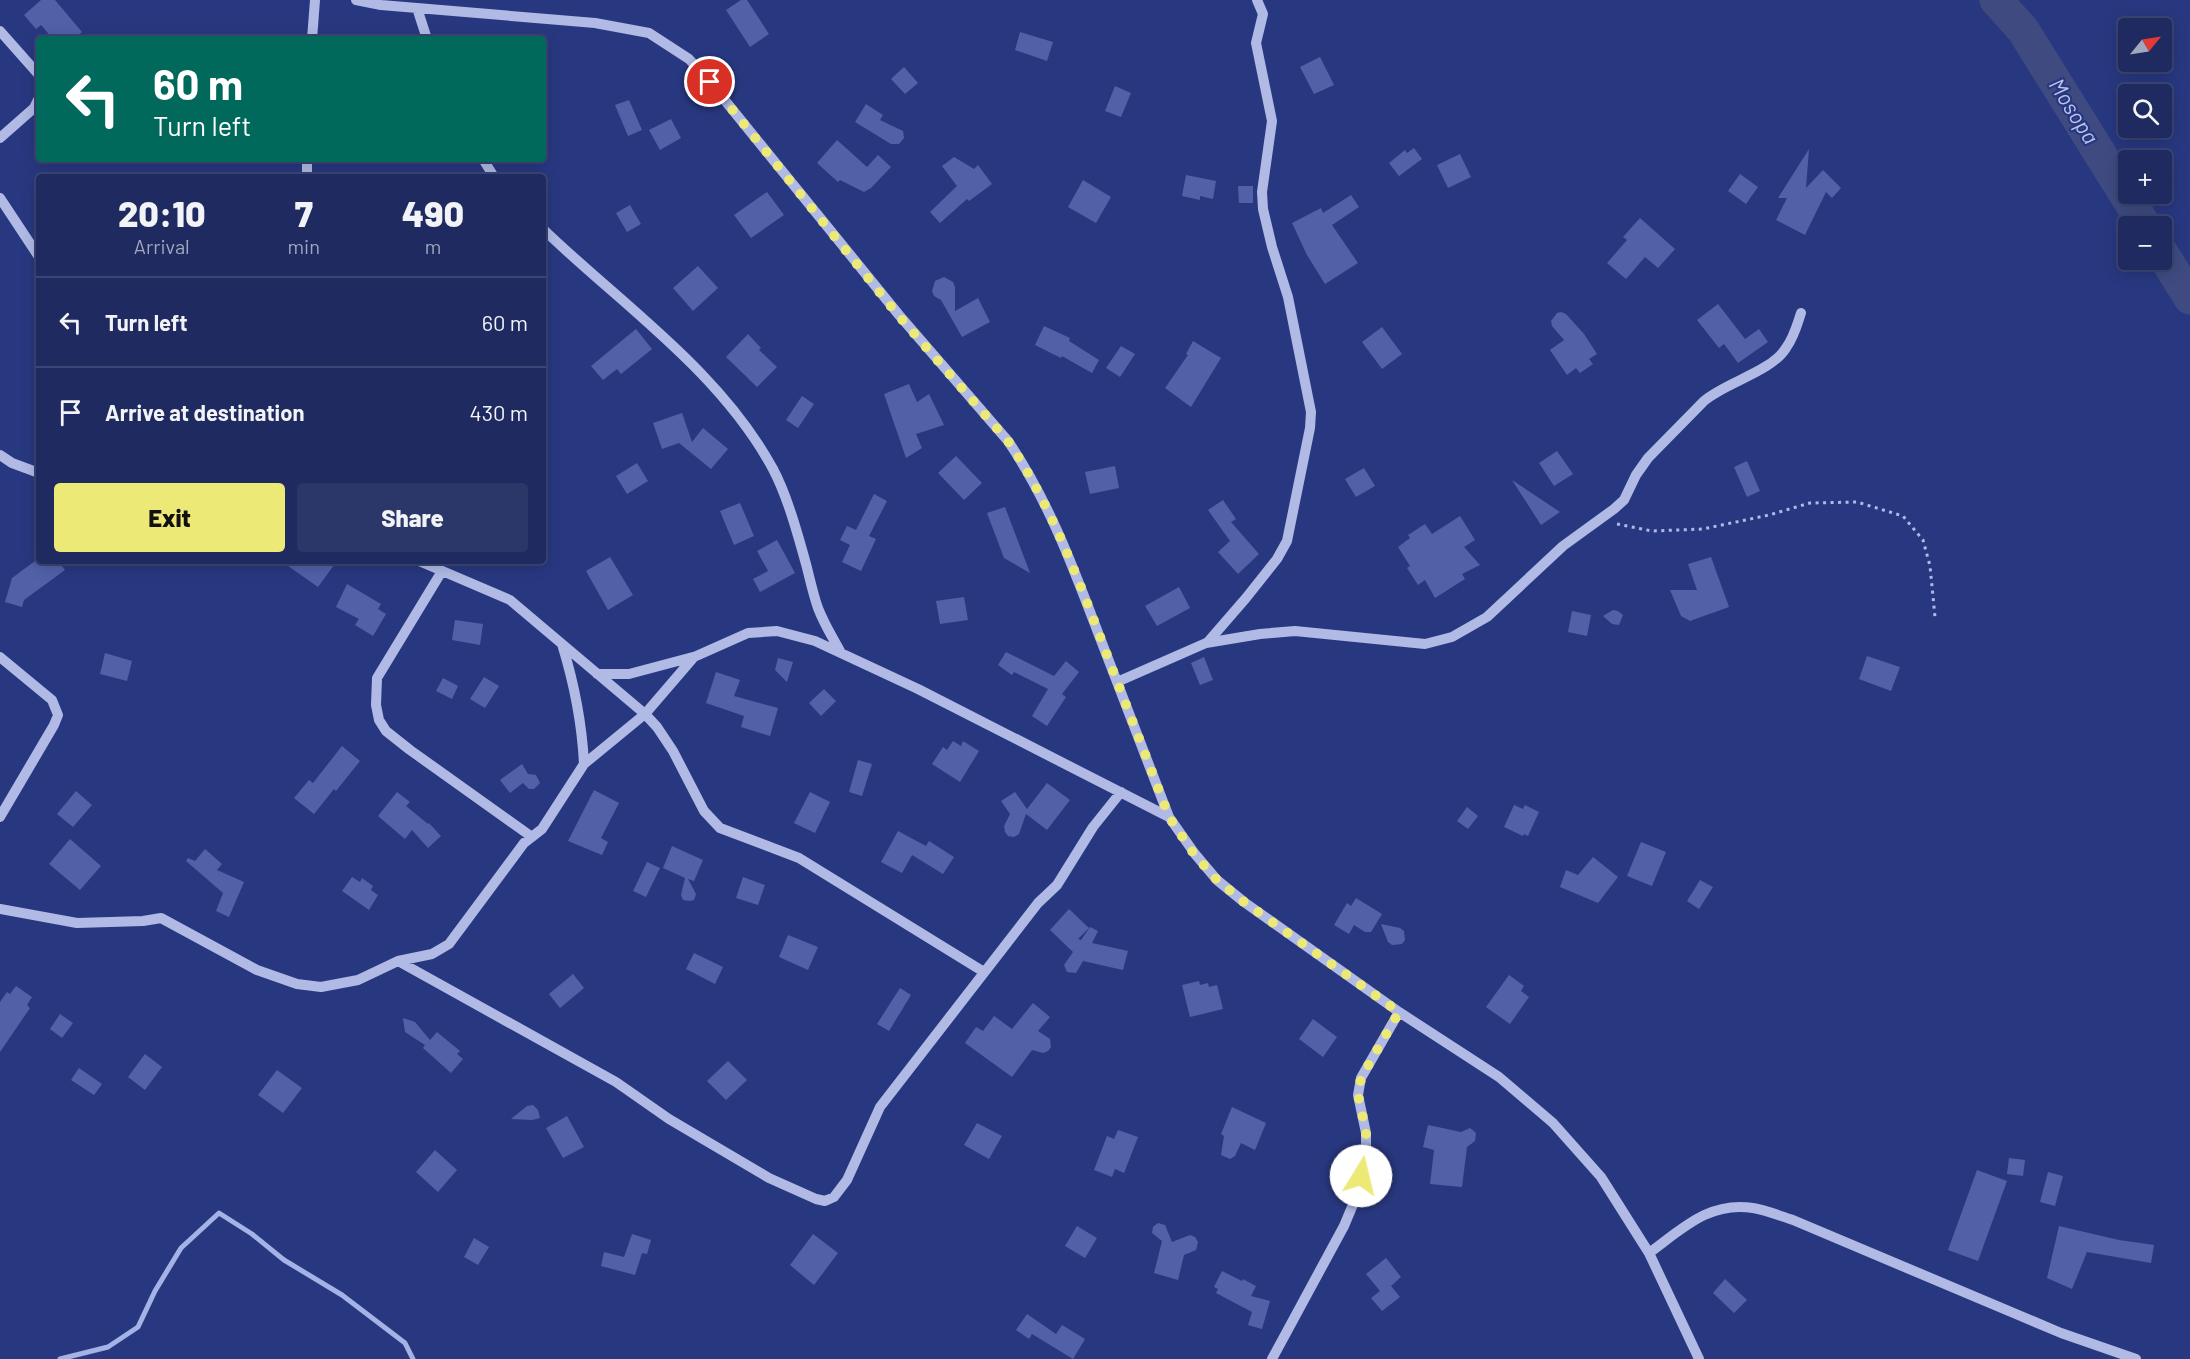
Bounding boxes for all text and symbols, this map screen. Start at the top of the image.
north arrow [2118,18,2172,72]
map controls [2118,18,2172,270]
pin [684,56,735,107]
text: 60 m [153,58,243,108]
icon: left [54,60,132,138]
icon: arrive [693,65,726,98]
water label: Mosopa [2045,73,2105,148]
button: search [2118,84,2172,138]
text: Turn left [153,109,251,141]
button: + [2118,150,2172,204]
text: 20:10 [118,191,206,234]
text: 7 [295,191,313,234]
text: 490 [402,191,464,234]
button: − [2118,216,2172,270]
text: Arrival [134,234,190,258]
text: min [288,234,320,258]
text: m [425,234,441,258]
icon: left [54,306,87,339]
text: Turn left [105,309,188,335]
text: 60 m [482,309,528,335]
icon: arrive [54,396,87,429]
text: Arrive at destination [105,399,304,425]
text: 430 m [470,399,528,425]
button: Exit [54,483,285,552]
button: Share [297,483,528,552]
position arrow [1329,1144,1393,1208]

